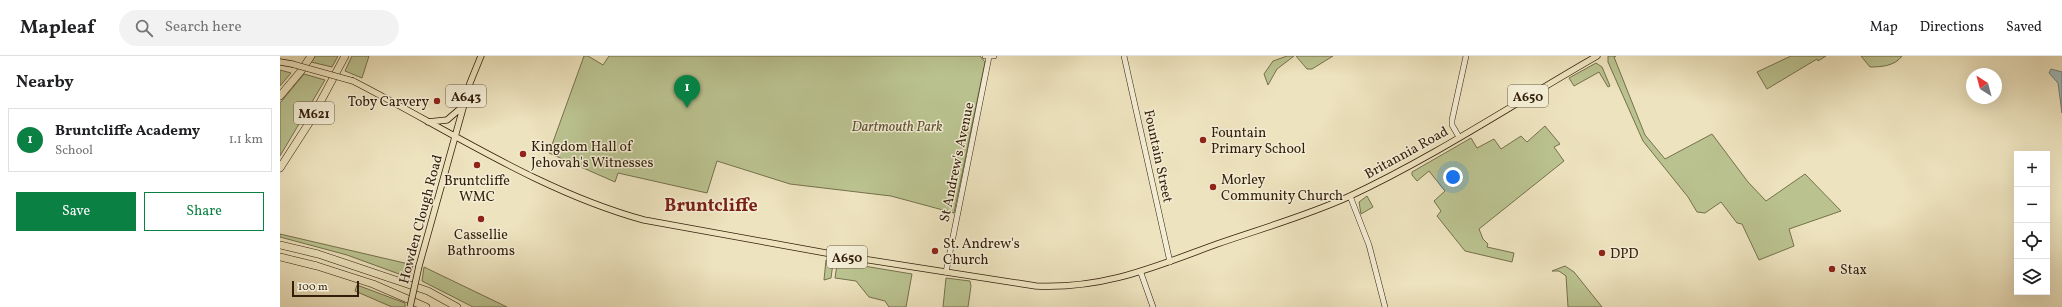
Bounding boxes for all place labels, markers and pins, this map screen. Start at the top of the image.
pin: 1 [674,75,700,108]
place label: Toby Carvery [348,93,429,112]
marker: Toby Carvery [432,96,442,106]
place label: Fountain Primary School [1211,124,1305,159]
marker: Fountain Primary School [1198,135,1208,145]
place label: Kingdom Hall of Jehovah's Witnesses [531,138,653,173]
marker: Kingdom Hall of Jehovah's Witnesses [518,149,528,159]
marker: Bruntcliffe WMC [472,160,482,170]
place label: Morley Community Church [1221,171,1343,206]
place label: Bruntcliffe WMC [444,172,510,207]
marker: Morley Community Church [1208,182,1218,192]
marker: Cassellie Bathrooms [476,214,486,224]
place label: Cassellie Bathrooms [447,226,515,261]
place label: St. Andrew's Church [943,235,1020,270]
place label: DPD [1610,245,1639,264]
marker: St. Andrew's Church [930,246,940,256]
marker: DPD [1597,248,1607,258]
place label: Stax [1840,261,1867,280]
marker: Stax [1827,264,1837,274]

